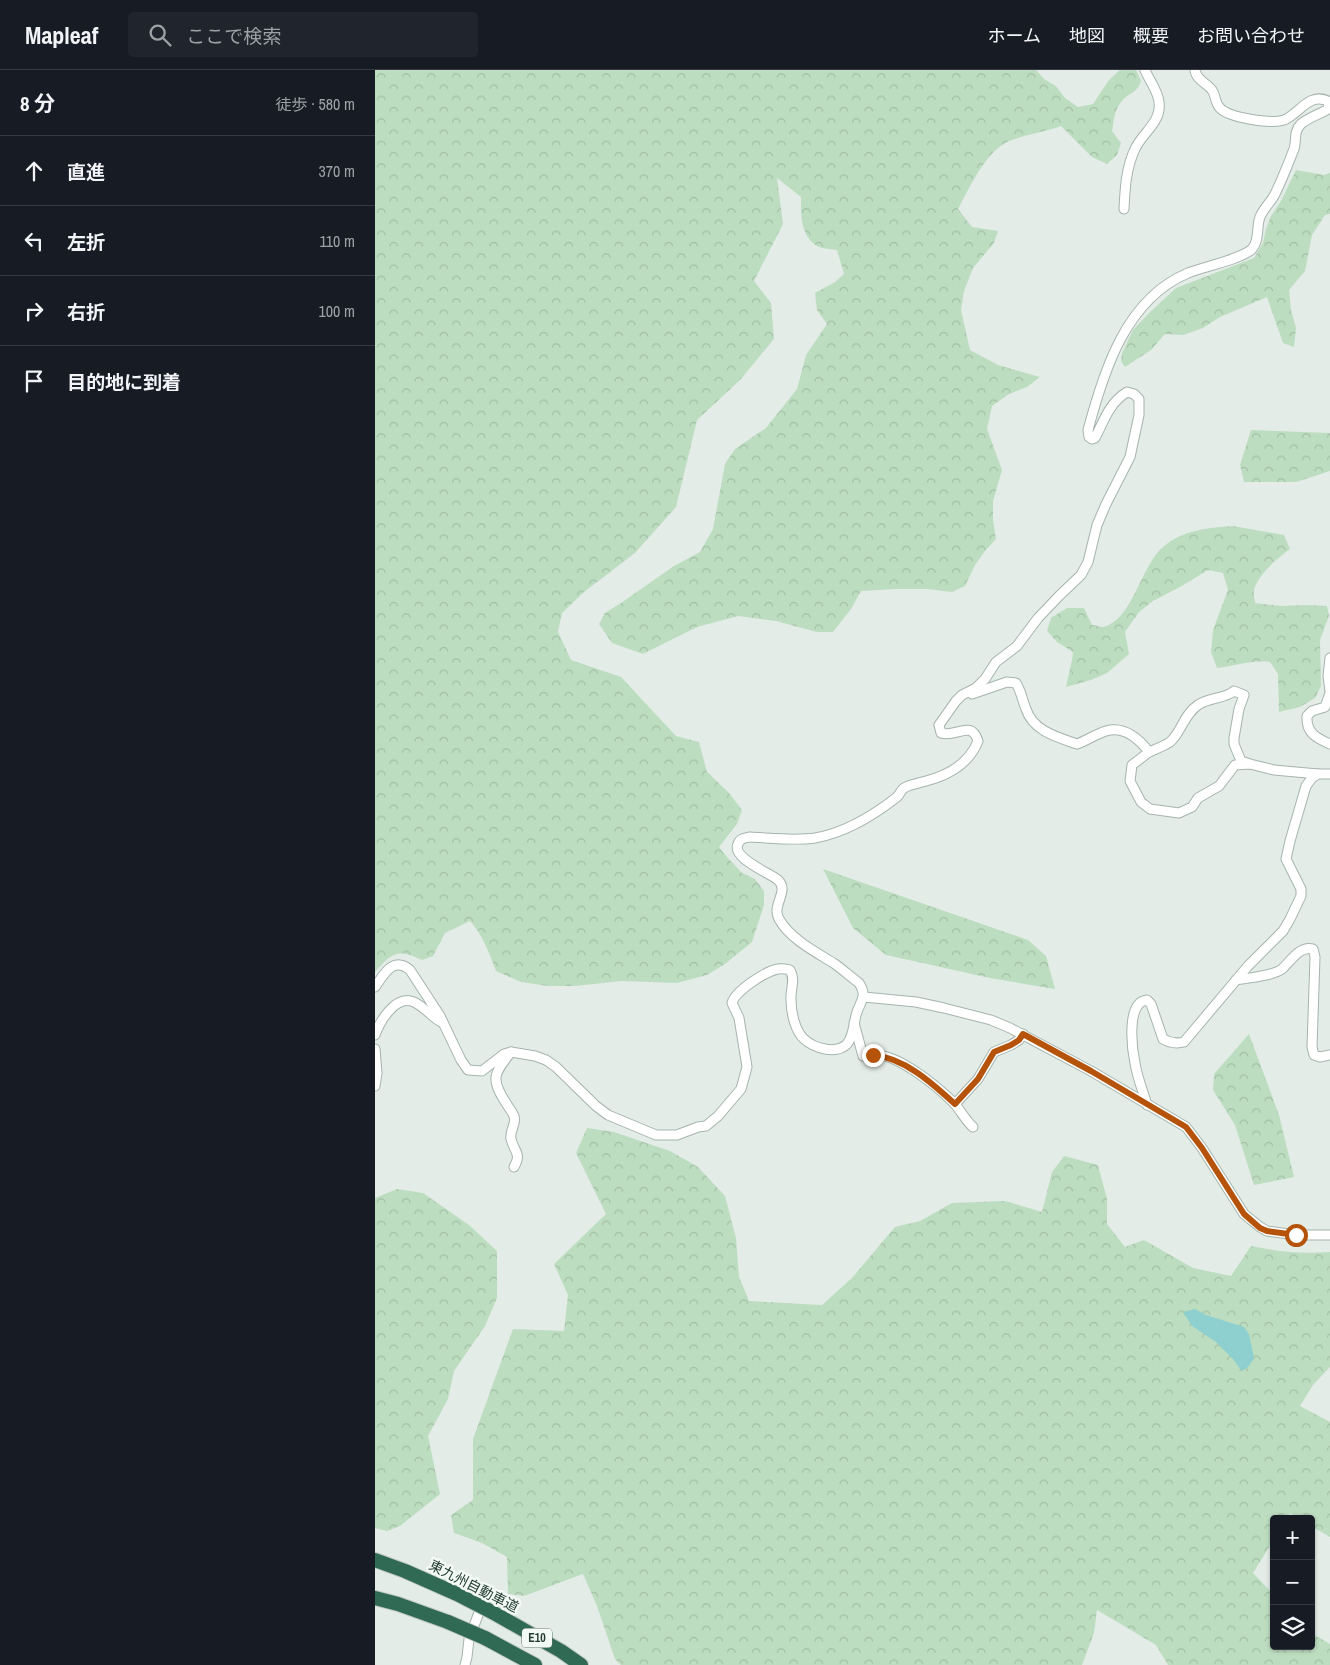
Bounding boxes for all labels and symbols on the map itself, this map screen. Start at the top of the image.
route end [862,1044,885,1067]
route start [1285,1224,1308,1247]
street label: 東九州自動車道 [426,1556,522,1616]
road number: E10 [522,1629,552,1648]

